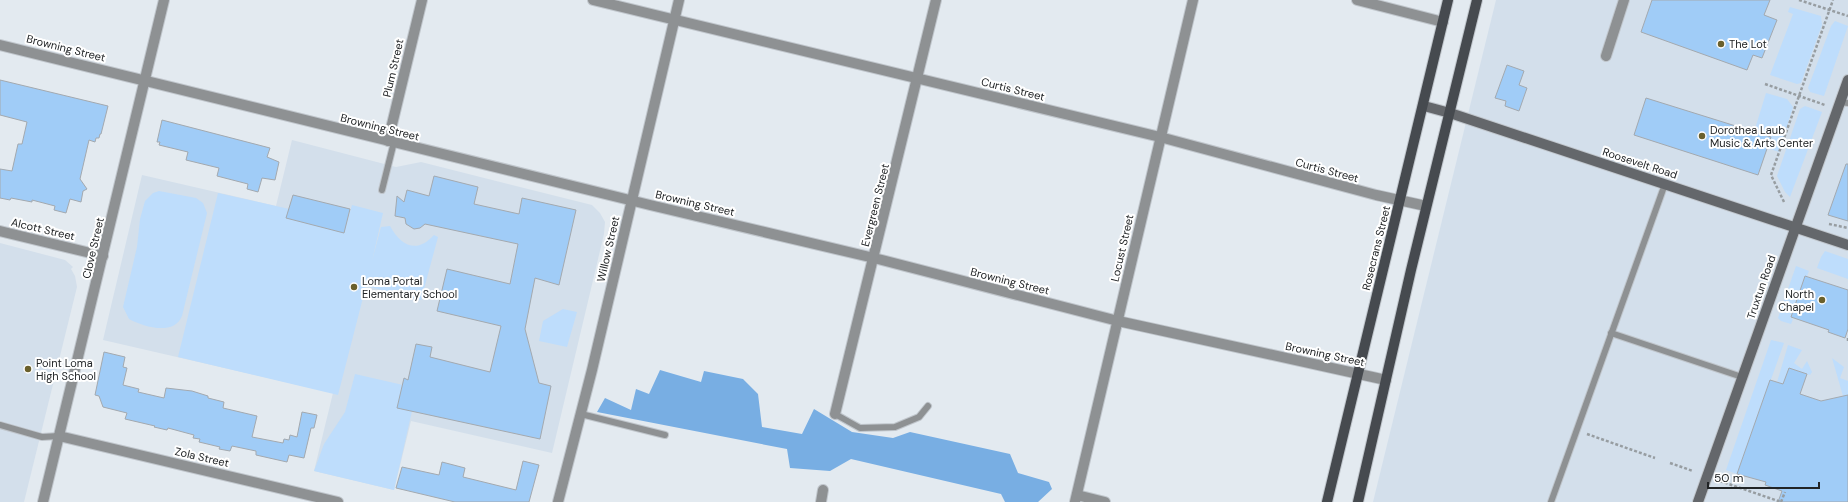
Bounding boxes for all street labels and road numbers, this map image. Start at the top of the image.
street label: Browning Street [25,31,107,65]
street label: Plum Street [380,38,406,98]
street label: Curtis Street [980,74,1046,104]
street label: Browning Street [339,110,421,144]
street label: Roosevelt Road [1601,144,1679,182]
street label: Curtis Street [1294,155,1360,185]
street label: Evergreen Street [858,162,892,248]
street label: Browning Street [654,187,736,219]
street label: Rosecrans Street [1359,204,1393,292]
street label: Locust Street [1107,213,1137,283]
street label: Alcott Street [10,215,76,243]
street label: Willow Street [594,215,622,283]
street label: Clove Street [79,216,107,280]
street label: Truxtun Road [1744,253,1779,321]
street label: Browning Street [969,264,1051,298]
street label: Browning Street [1284,339,1366,369]
street label: Zola Street [174,444,230,470]

